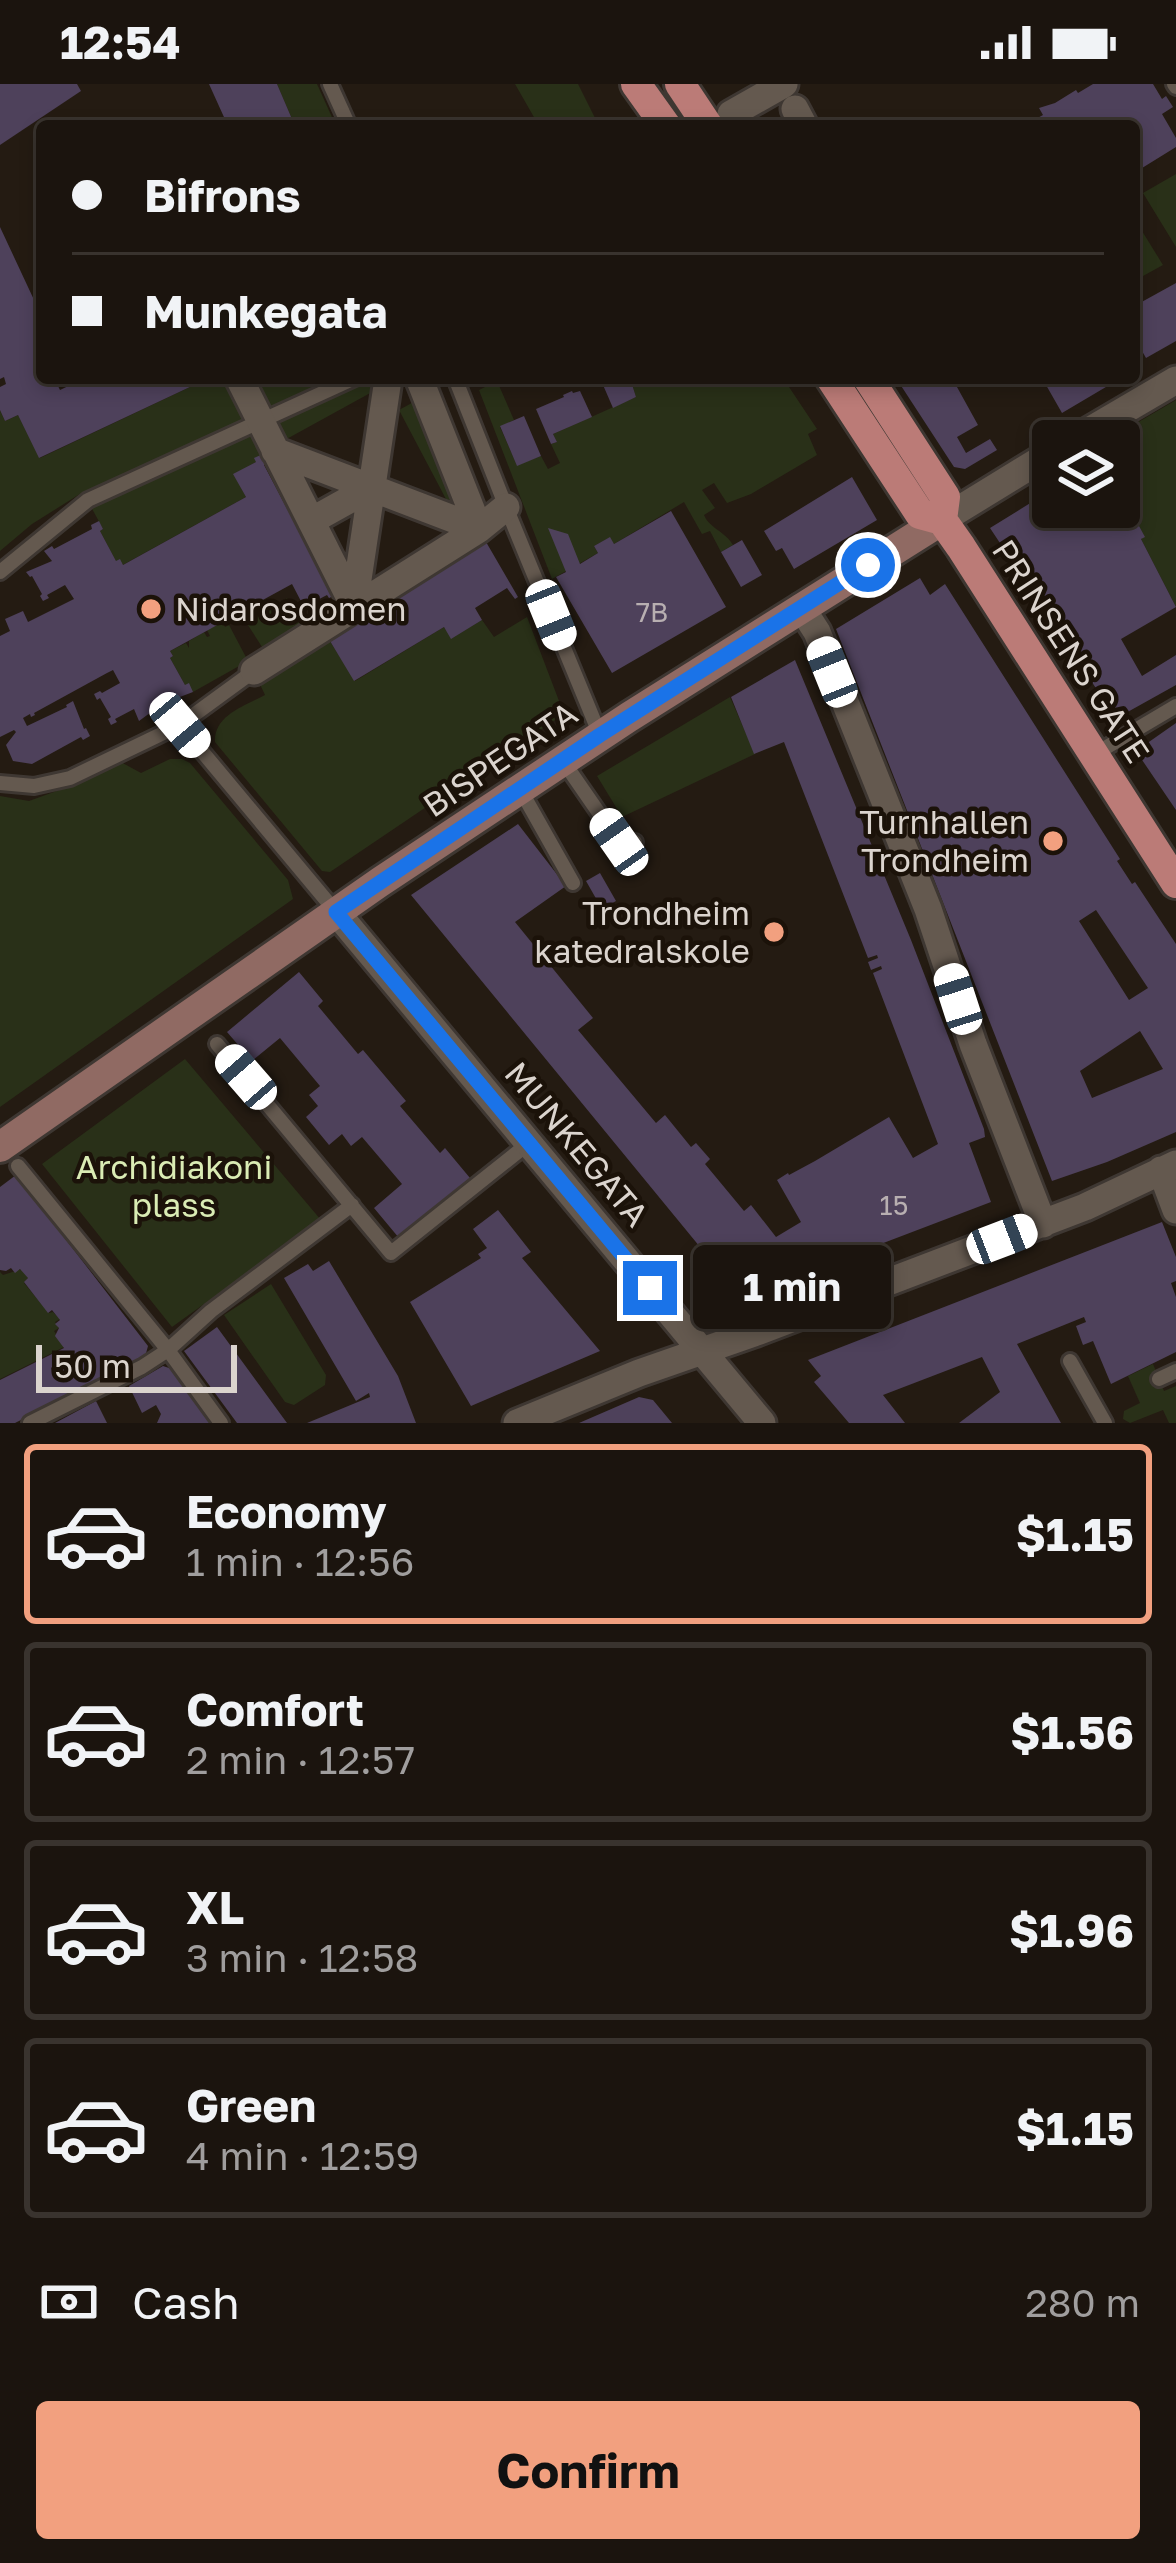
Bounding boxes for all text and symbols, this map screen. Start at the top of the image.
text: 12:54 [60,15,181,69]
text: Bifrons [144,168,301,222]
text: Munkegata [144,284,388,338]
map controls [1032,420,1140,528]
button: layers [1032,420,1140,528]
street label: PRINSENS GATE [985,532,1158,769]
route start [841,538,895,592]
car [521,575,581,655]
place label: Nidarosdomen [175,589,406,628]
marker: Nidarosdomen [138,596,164,622]
house number: 7B [636,596,668,628]
car [802,632,862,712]
car [143,686,217,764]
street label: BISPEGATA [415,693,584,824]
car [584,802,654,882]
place label: Turnhallen Trondheim [859,802,1029,879]
marker: Turnhallen Trondheim [1040,828,1066,854]
place label: Trondheim katedralskole [534,893,750,970]
marker: Trondheim katedralskole [761,919,787,945]
car [930,959,986,1039]
car [209,1038,283,1116]
street label: MUNKEGATA [497,1054,657,1234]
park label: Archidiakoni plass [76,1147,272,1224]
house number: 15 [880,1189,908,1221]
car [962,1209,1042,1269]
callout: 1 min [692,1246,890,1330]
route end [623,1261,677,1315]
text: 1 min [743,1263,841,1310]
scale bar [36,1339,237,1392]
text: 50 m [54,1346,131,1385]
icon: car [42,1480,150,1588]
text: Economy [186,1484,387,1538]
text: $1.15 [1016,1507,1134,1561]
text: 1 min · 12:56 [186,1538,414,1585]
icon: car [42,1678,150,1786]
text: Comfort [186,1682,364,1736]
text: $1.56 [1010,1705,1134,1759]
text: 2 min · 12:57 [186,1736,415,1783]
icon: car [42,1876,150,1984]
text: XL [186,1880,244,1934]
text: $1.96 [1009,1903,1134,1957]
text: 3 min · 12:58 [186,1934,418,1981]
icon: car [42,2074,150,2182]
text: Green [186,2078,316,2132]
text: $1.15 [1016,2101,1134,2155]
text: 4 min · 12:59 [186,2132,419,2179]
icon: cash [36,2269,102,2335]
text: Cash [132,2275,240,2329]
text: 280 m [1025,2279,1140,2326]
button: Confirm [36,2401,1140,2539]

